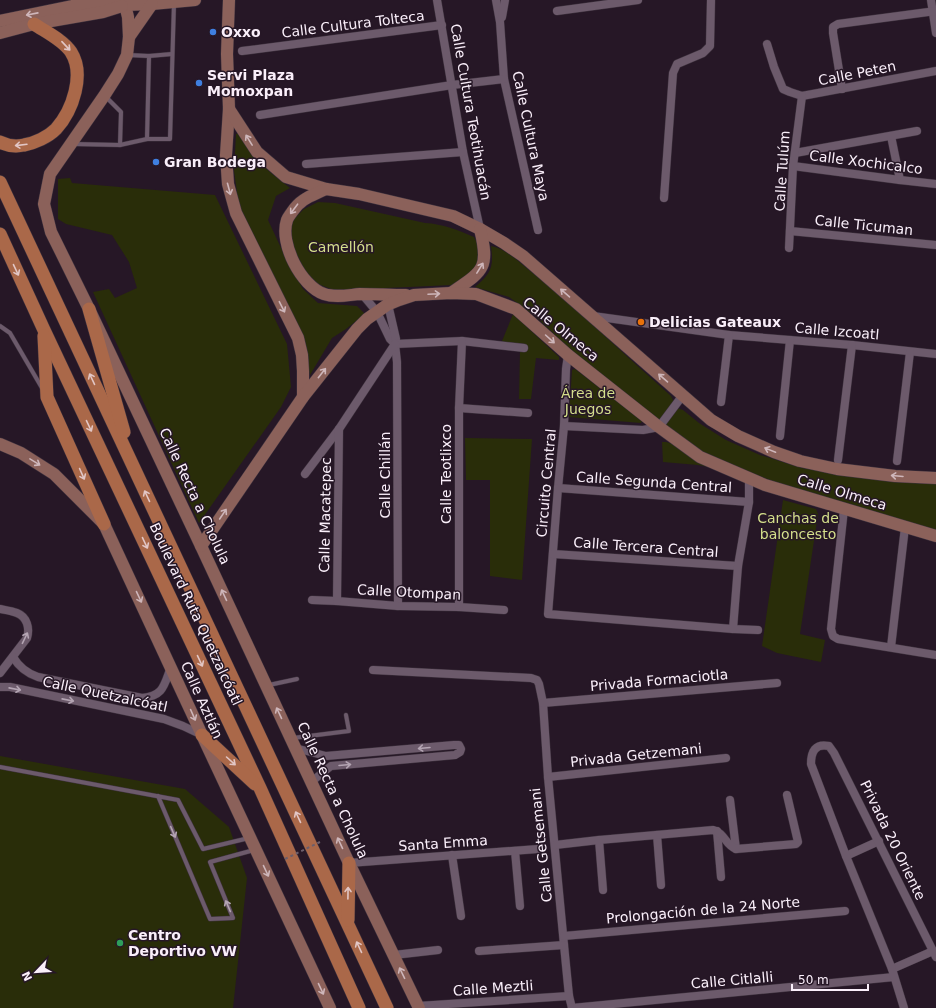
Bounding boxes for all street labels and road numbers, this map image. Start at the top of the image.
street label: Calle Cultura Tolteca [281,7,425,41]
street label: Calle Cultura Teotihuacán [448,22,494,202]
street label: Calle Peten [817,58,897,88]
street label: Calle Cultura Maya [509,70,553,202]
street label: Calle Tulúm [771,130,793,212]
street label: Calle Xochicalco [808,147,924,177]
street label: Calle Ticuman [814,212,914,238]
street label: Calle Olmeca [520,294,602,364]
street label: Calle Izcoatl [794,319,880,343]
street label: Calle Teotlixco [438,424,454,524]
street label: Calle Recta a Cholula [156,425,234,567]
street label: Circuito Central [533,428,559,538]
street label: Calle Chillán [377,432,393,518]
street label: Calle Macatepec [316,457,334,573]
street label: Calle Segunda Central [576,469,732,495]
street label: Calle Olmeca [795,471,889,513]
street label: Boulevard Ruta Quetzalcóatl [147,520,245,708]
street label: Calle Tercera Central [573,534,719,560]
street label: Calle Otompan [357,581,461,603]
street label: Calle Aztlán [178,659,226,741]
street label: Privada Formaciotla [589,666,729,694]
street label: Calle Quetzalcóatl [41,673,169,715]
street label: Calle Recta a Cholula [294,719,372,861]
street label: Privada Getzemani [569,740,703,770]
street label: Privada 20 Oriente [857,778,929,902]
street label: Calle Getsemani [527,787,555,903]
street label: Santa Emma [398,832,488,854]
street label: Prolongación de la 24 Norte [605,894,801,926]
street label: Calle Citlalli [690,968,774,992]
street label: Calle Meztli [452,977,534,999]

